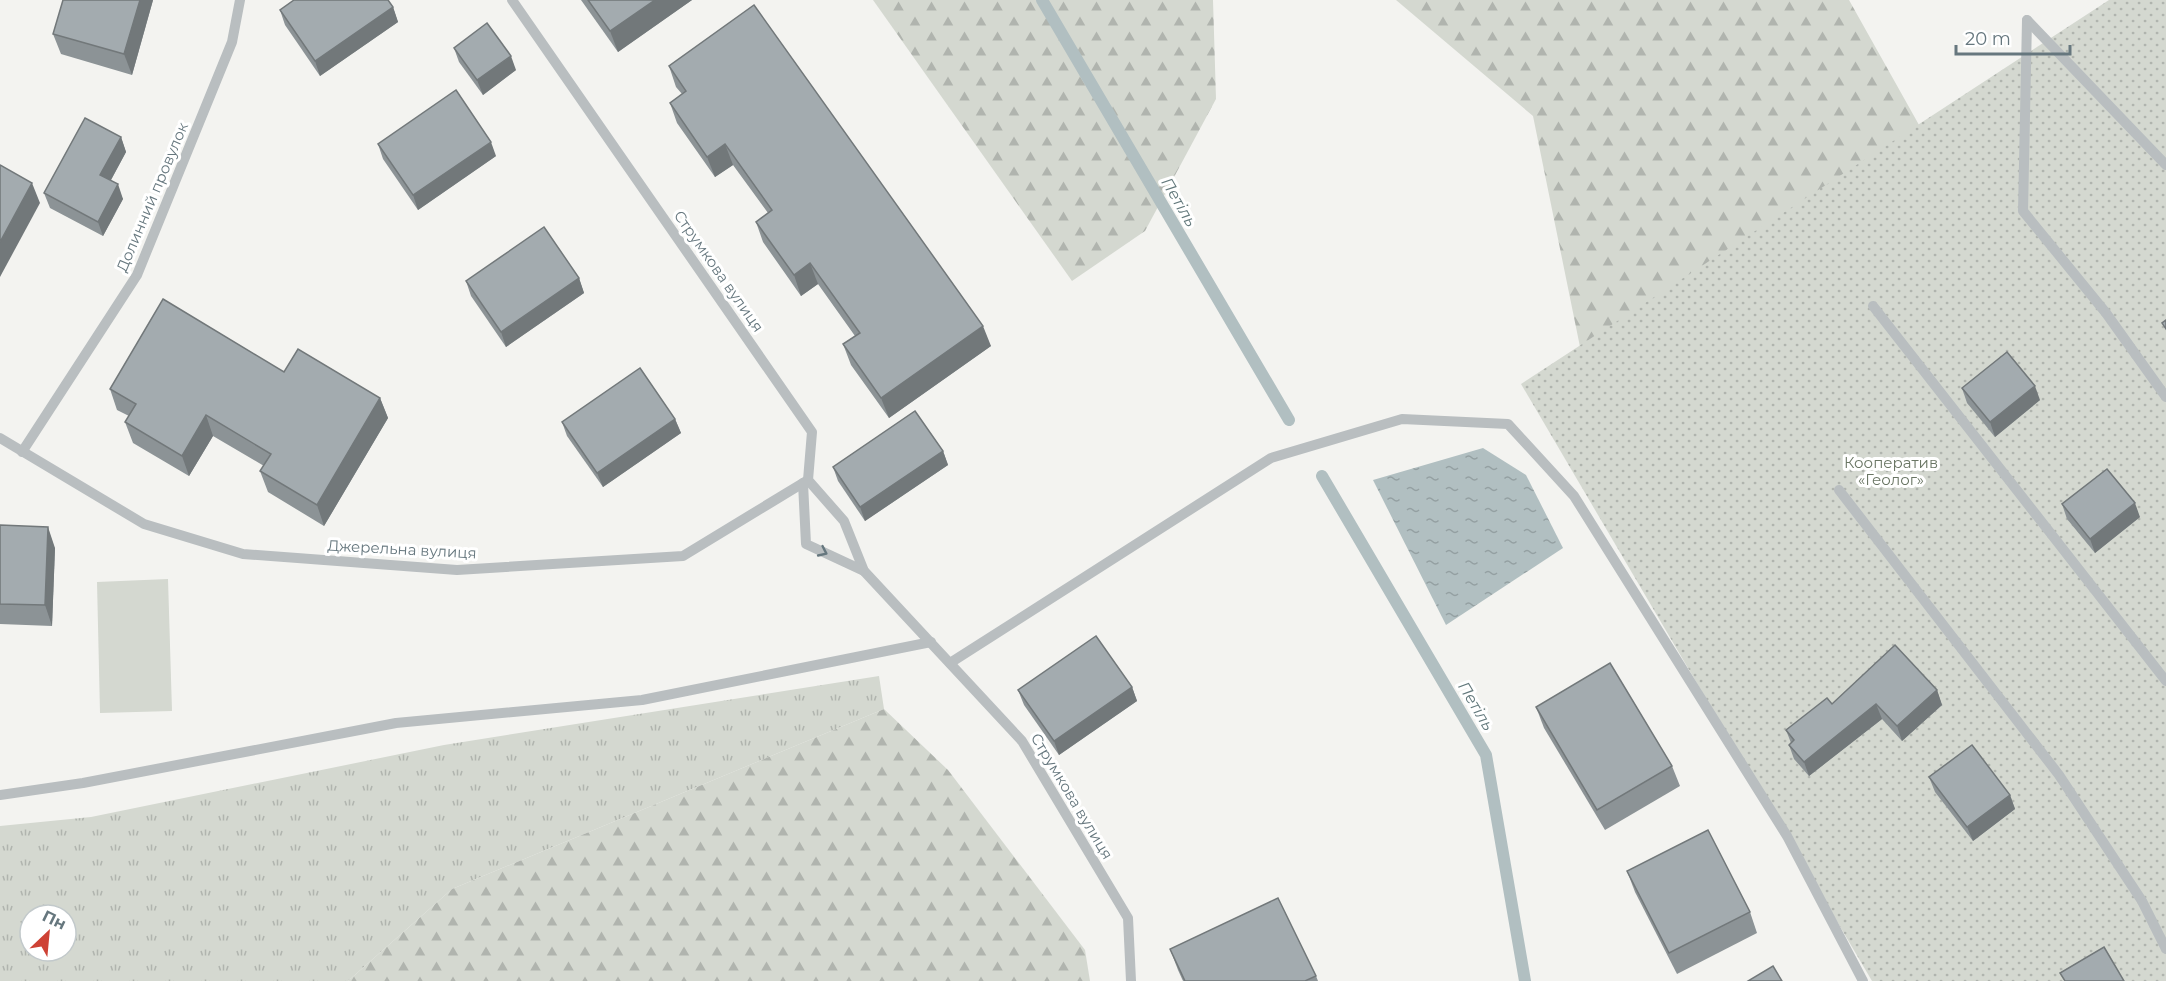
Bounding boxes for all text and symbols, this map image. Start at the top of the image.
scale bar [1956,18,2070,56]
text: 20 m [1965,28,2011,50]
street label: Долинний провулок [112,119,192,275]
water label: Петіль [1157,174,1201,230]
street label: Струмкова вулиця [670,207,768,335]
park label: Кооператив «Геолог» [1844,453,1938,489]
street label: Джерельна вулиця [327,536,477,562]
one-way arrow [817,544,828,556]
water label: Петіль [1454,678,1498,734]
street label: Струмкова вулиця [1027,729,1117,863]
north arrow [18,903,78,963]
text: Пн [39,906,69,934]

